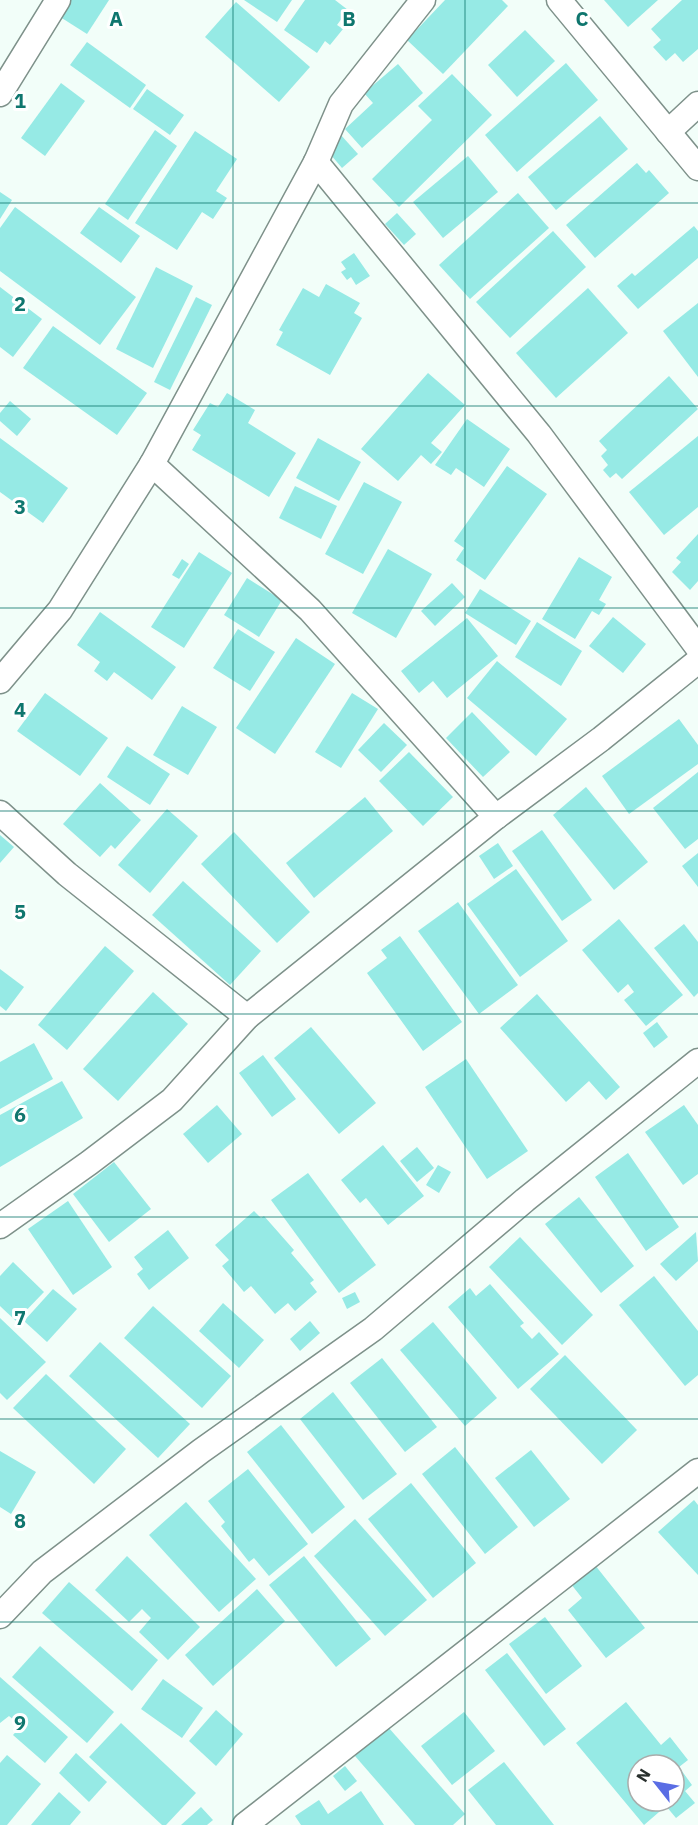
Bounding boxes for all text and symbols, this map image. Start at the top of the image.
text: A [109,5,123,32]
text: B [342,5,356,32]
text: C [575,5,589,32]
text: 1 [14,87,26,114]
text: 2 [14,290,26,317]
text: 3 [14,493,26,520]
text: 4 [14,696,26,723]
text: 5 [14,898,26,925]
text: 6 [14,1101,26,1128]
text: 7 [14,1304,26,1331]
text: 8 [14,1507,26,1534]
text: 9 [14,1709,26,1736]
north arrow [626,1753,686,1813]
text: N [632,1765,655,1785]

